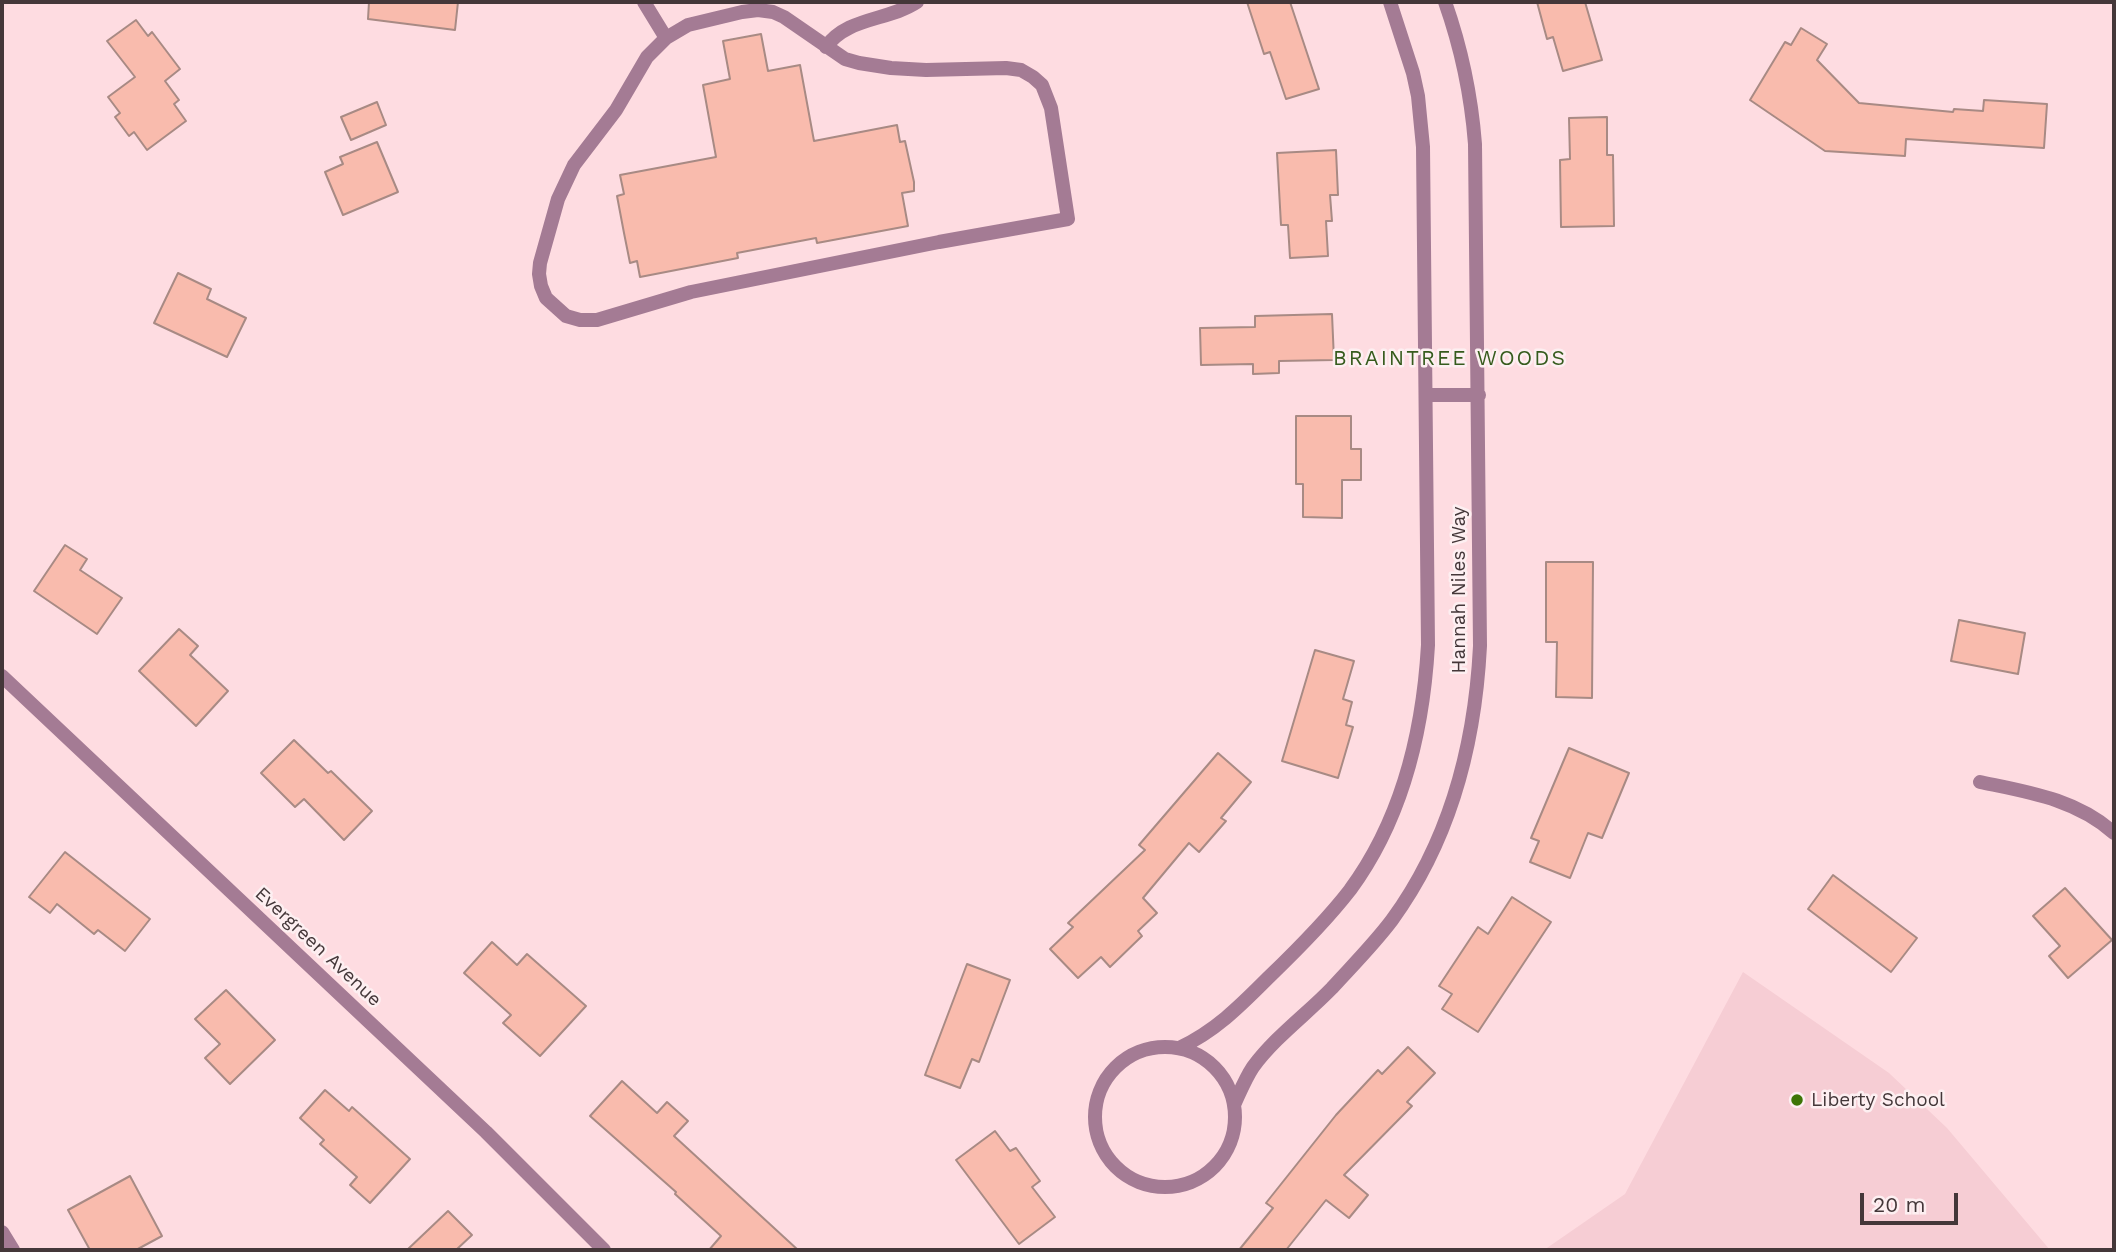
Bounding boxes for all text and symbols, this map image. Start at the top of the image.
district label: BRAINTREE WOODS [1335,346,1565,372]
street label: Hannah Niles Way [1448,507,1470,673]
street label: Evergreen Avenue [250,883,386,1011]
place label: Liberty School [1811,1089,1945,1111]
marker: Liberty School [1789,1092,1805,1108]
scale bar [1864,1178,1962,1222]
text: 20 m [1873,1192,1925,1217]

